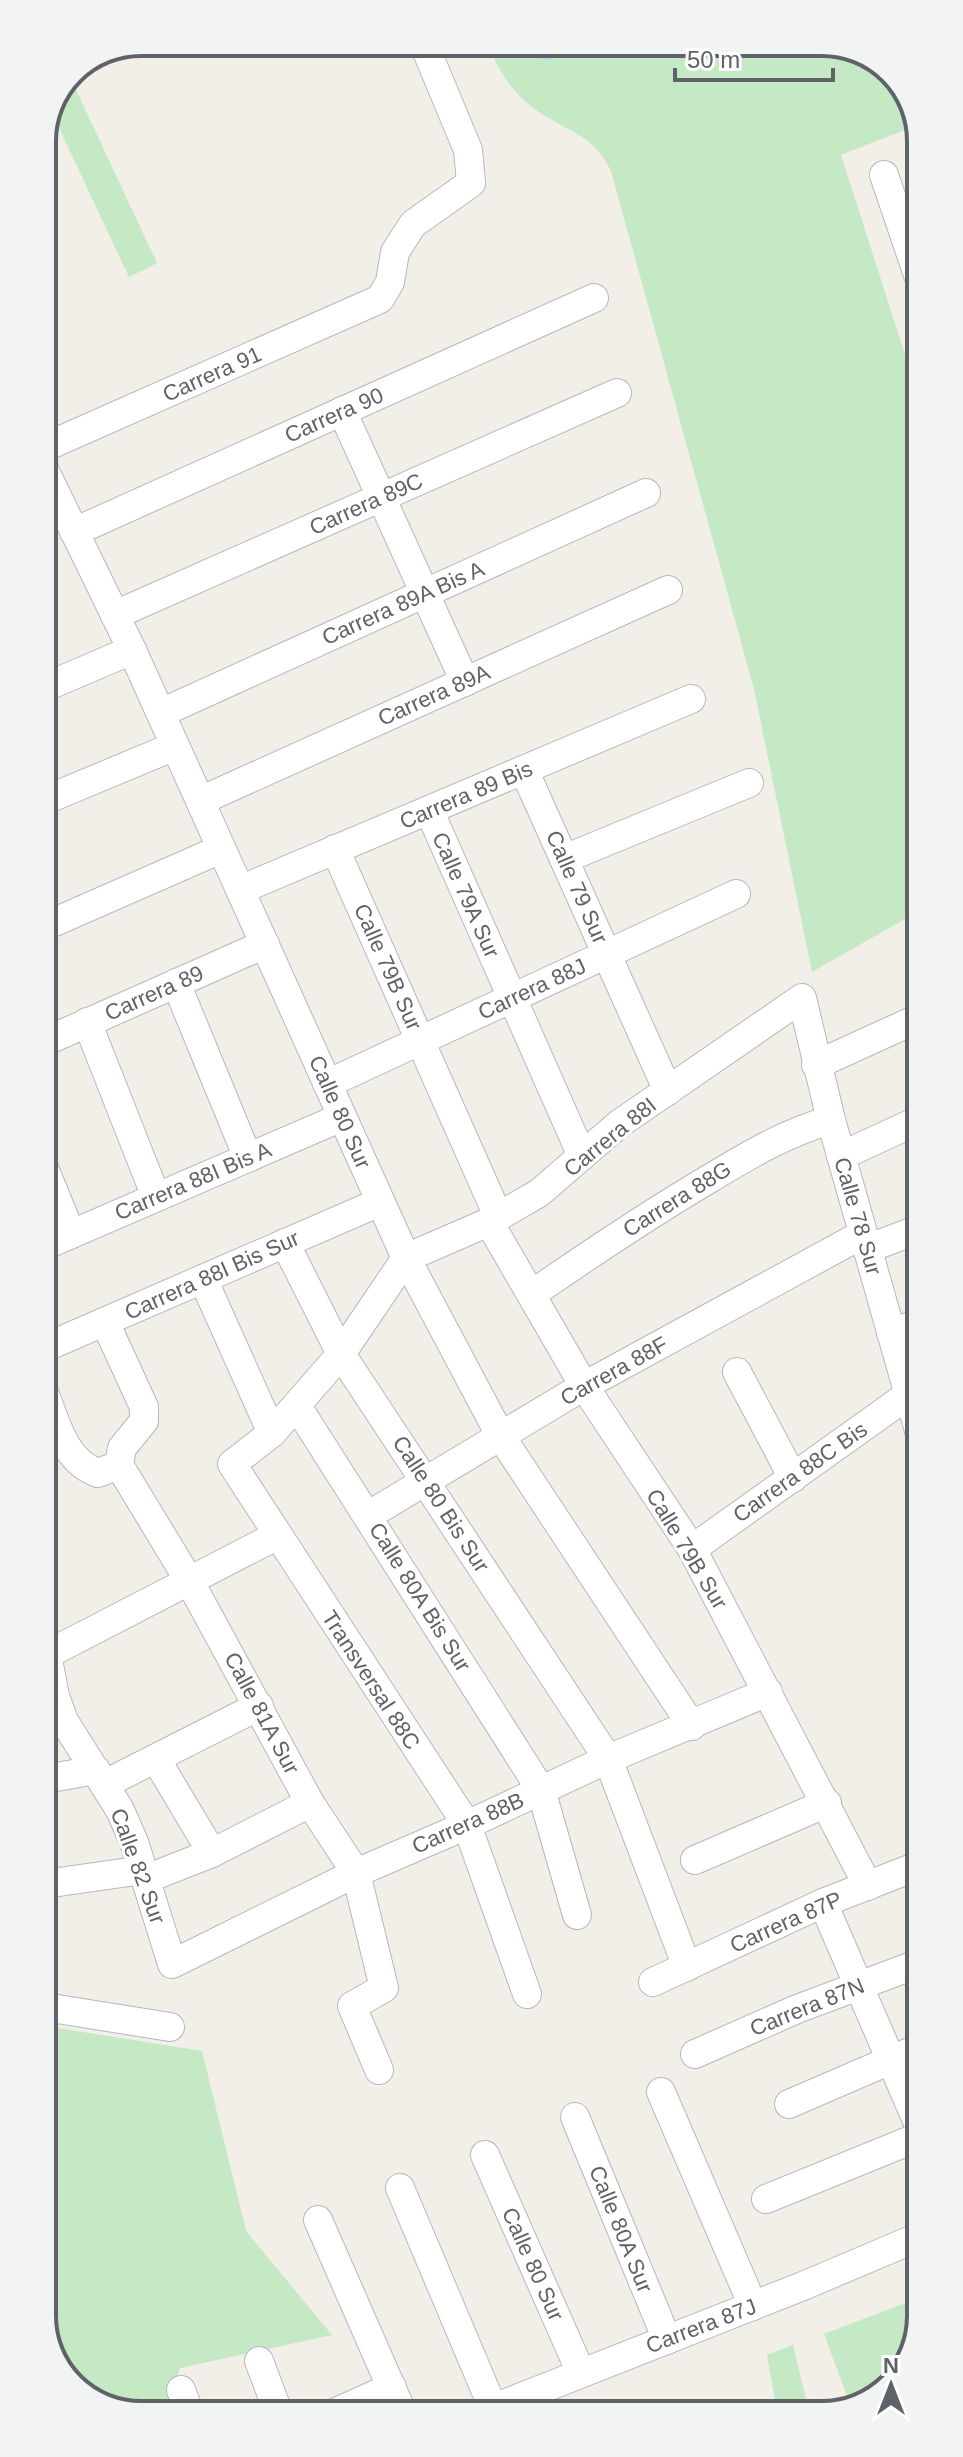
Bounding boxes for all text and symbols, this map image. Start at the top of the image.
scale bar [675,32,833,82]
text: 50 m [687,46,740,73]
street label: Carrera 91 [159,341,265,407]
street label: Carrera 90 [281,382,387,448]
street label: Carrera 89C [306,468,426,540]
street label: Carrera 89A Bis A [318,556,488,650]
street label: Carrera 89A [374,659,494,731]
street label: Carrera 89 Bis [396,756,536,834]
street label: Calle 79 Sur [541,827,613,947]
street label: Calle 79A Sur [427,828,505,962]
street label: Calle 79B Sur [349,900,427,1034]
street label: Carrera 88J [474,953,590,1025]
street label: Carrera 89 [101,960,207,1026]
street label: Calle 80 Sur [304,1052,376,1172]
street label: Carrera 88I [559,1092,661,1182]
street label: Carrera 88I Bis A [111,1137,275,1225]
street label: Calle 78 Sur [829,1154,887,1278]
street label: Carrera 88G [619,1156,735,1242]
street label: Carrera 88I Bis Sur [121,1225,303,1325]
street label: Carrera 88F [556,1331,672,1411]
street label: Carrera 88C Bis [728,1417,872,1527]
street label: Calle 80 Bis Sur [388,1431,494,1577]
street label: Calle 79B Sur [641,1484,733,1614]
street label: Calle 80A Bis Sur [364,1518,476,1676]
street label: Transversal 88C [317,1606,425,1754]
street label: Calle 81A Sur [219,1648,305,1778]
street label: Carrera 88B [408,1787,528,1859]
street label: Calle 82 Sur [106,1805,170,1927]
street label: Carrera 87P [726,1886,846,1958]
street label: Carrera 87N [746,1973,868,2041]
street label: Calle 80A Sur [584,2162,658,2296]
street label: Calle 80 Sur [497,2204,569,2324]
street label: Carrera 87J [642,2294,760,2358]
north arrow [851,2345,931,2425]
text: N [883,2353,899,2378]

